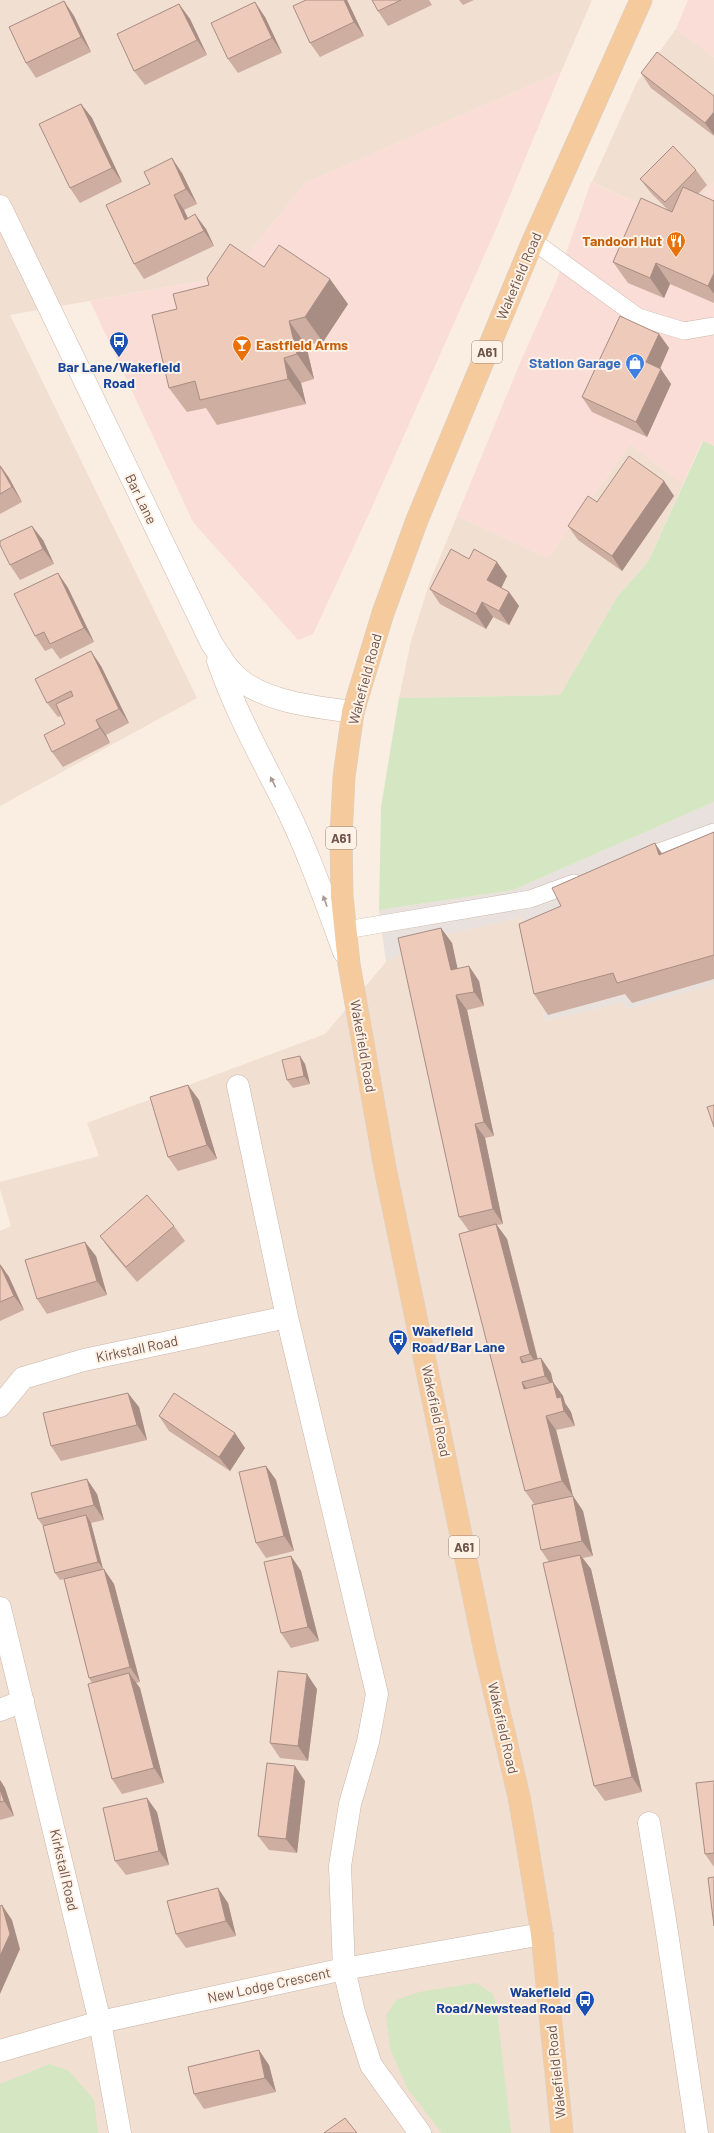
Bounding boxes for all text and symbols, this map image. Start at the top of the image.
street label: Wakefield Road [492,229,545,322]
restaurant icon: Tandoori Hut [665,230,687,258]
place label: Tandoori Hut [582,232,662,249]
bus stop icon: Bar Lane/Wakefield Road [108,330,130,358]
bar icon: Eastfield Arms [231,334,253,362]
place label: Eastfield Arms [256,336,348,353]
road number: A61 [472,341,502,363]
shop icon: Station Garage [624,352,646,380]
place label: Station Garage [529,354,621,371]
place label: Bar Lane/Wakefield Road [58,358,180,391]
street label: Bar Lane [122,471,161,527]
street label: Wakefield Road [344,631,385,726]
one-way arrow [270,776,276,788]
road number: A61 [326,827,356,849]
one-way arrow [322,895,328,907]
street label: Wakefield Road [347,998,380,1093]
place label: Wakefield Road/Bar Lane [412,1322,505,1355]
bus stop icon: Wakefield Road/Bar Lane [387,1328,409,1356]
street label: Kirkstall Road [94,1332,179,1365]
street label: Wakefield Road [418,1363,455,1458]
road number: A61 [449,1536,479,1558]
street label: Wakefield Road [485,1680,522,1775]
street label: Kirkstall Road [47,1827,82,1912]
street label: New Lodge Crescent [206,1963,332,2006]
place label: Wakefield Road/Newstead Road [436,1983,571,2016]
bus stop icon: Wakefield Road/Newstead Road [574,1989,596,2017]
street label: Wakefield Road [542,2025,569,2120]

